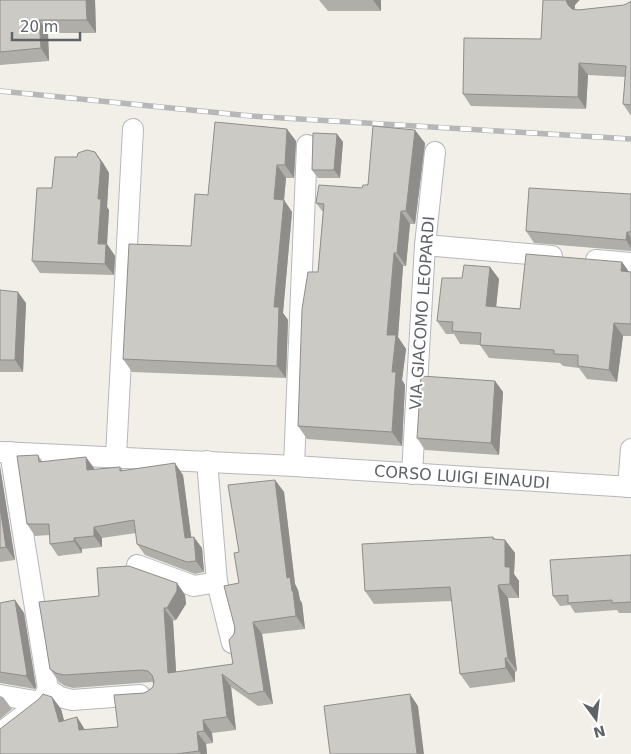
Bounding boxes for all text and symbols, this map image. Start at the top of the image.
scale bar [12,10,80,42]
text: 20 m [20,18,58,36]
street label: VIA GIACOMO LEOPARDI [406,216,438,410]
street label: CORSO LUIGI EINAUDI [374,461,550,493]
north arrow [571,694,621,744]
text: N [592,722,607,741]

